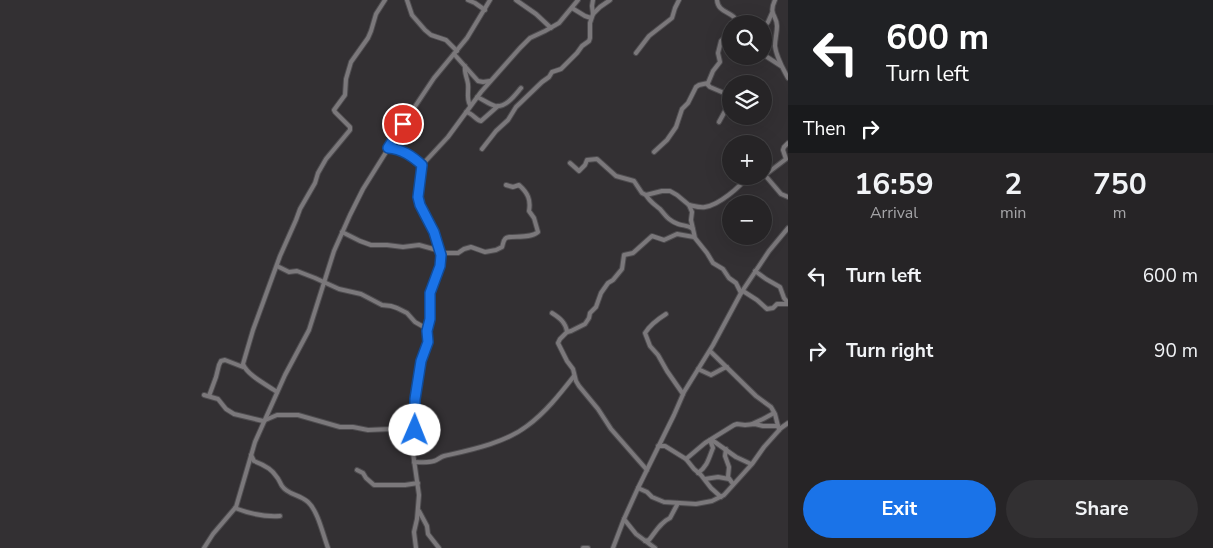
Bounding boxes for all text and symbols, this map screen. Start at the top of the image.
text: 600 m [886,14,989,61]
map controls [722,15,772,245]
button: search [722,15,772,65]
icon: left [803,20,868,85]
text: Turn left [886,59,969,89]
button: layers [722,75,772,125]
pin [382,103,424,145]
icon: arrive [389,110,417,138]
icon: right [856,115,884,143]
text: Then [803,116,846,142]
button: + [722,135,772,185]
text: 16:59 [854,164,934,205]
text: 2 [1004,164,1022,205]
text: 750 [1093,164,1147,205]
button: − [722,195,772,245]
text: Arrival [870,202,918,224]
text: min [1000,202,1026,224]
text: m [1113,202,1127,224]
icon: left [803,262,831,290]
text: Turn left [846,263,921,289]
text: 600 m [1143,263,1198,289]
icon: right [803,337,831,365]
text: Turn right [846,338,933,364]
text: 90 m [1154,338,1198,364]
position arrow [388,403,440,455]
button: Exit [803,480,996,538]
button: Share [1006,480,1198,538]

